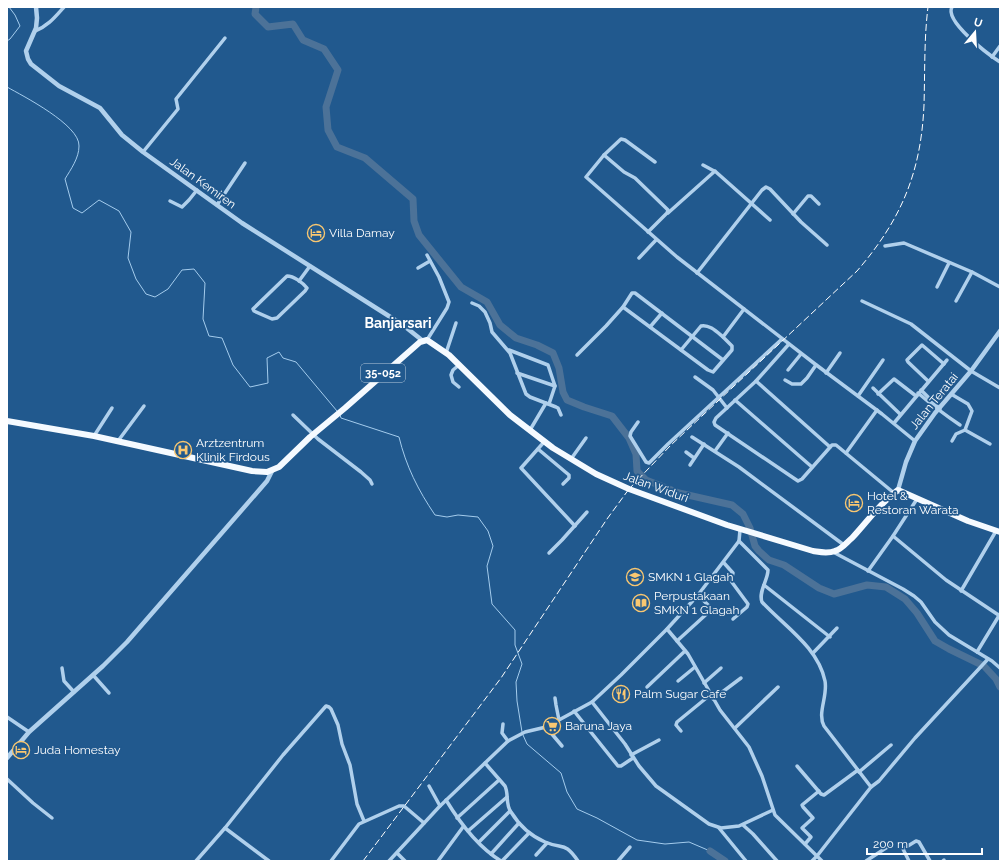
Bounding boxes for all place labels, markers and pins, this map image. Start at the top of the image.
hotel icon: Villa Damay [306,223,326,243]
place label: Villa Damay [329,226,395,240]
place label: Arztzentrum Klinik Firdous [196,436,270,464]
hospital icon: Arztzentrum Klinik Firdous [173,440,193,460]
place label: Hotel & Restoran Warata [867,489,959,517]
hotel icon: Hotel & Restoran Warata [844,493,864,513]
school or university icon: SMKN 1 Glagah [625,567,645,587]
place label: SMKN 1 Glagah [648,570,733,584]
place label: Perpustakaan SMKN 1 Glagah [654,589,739,617]
library icon: Perpustakaan SMKN 1 Glagah [631,593,651,613]
restaurant icon: Palm Sugar Cafe [611,684,631,704]
place label: Palm Sugar Cafe [634,687,726,701]
supermarket icon: Baruna Jaya [542,716,562,736]
place label: Baruna Jaya [565,719,632,733]
hotel icon: Juda Homestay [11,740,31,760]
place label: Juda Homestay [34,743,121,757]

